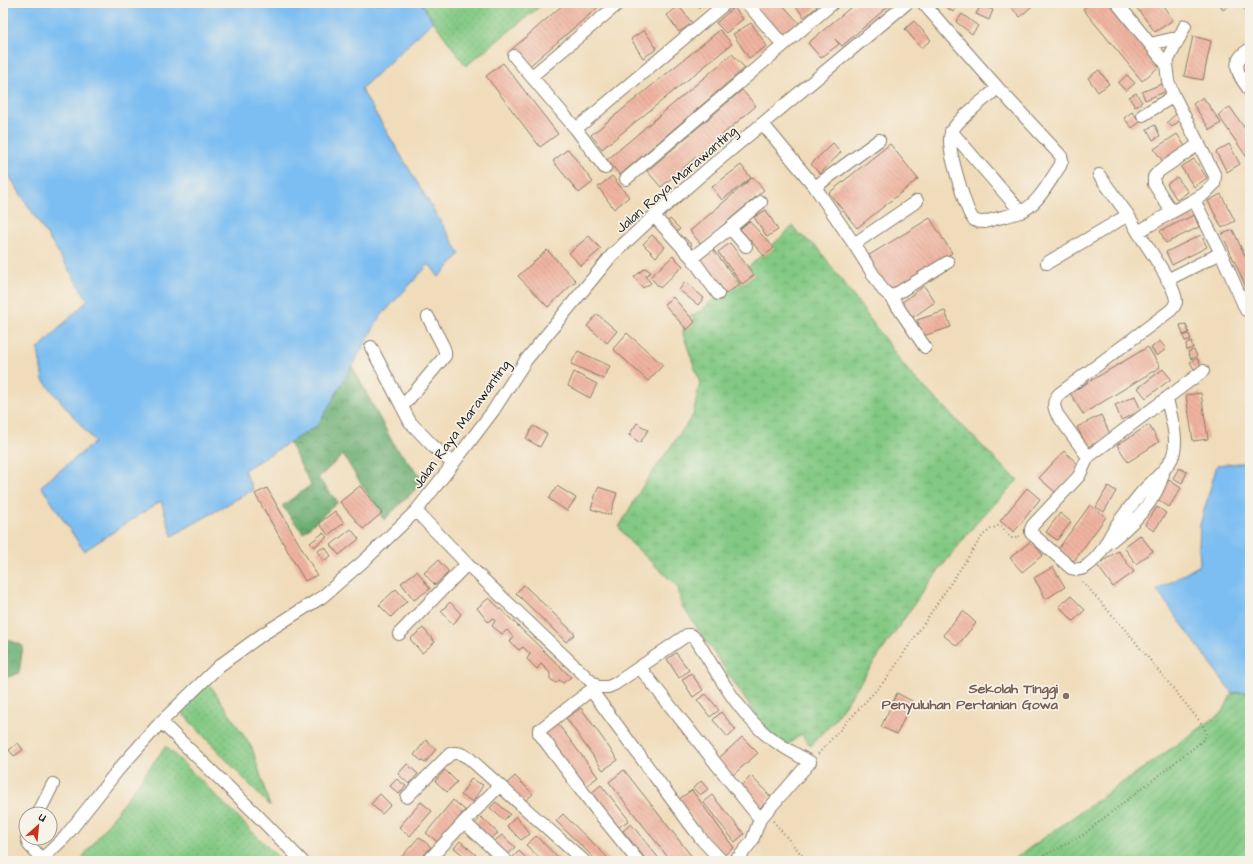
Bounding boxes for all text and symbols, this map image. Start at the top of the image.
street label: Jalan Raya Marawanting [612,121,742,238]
street label: Jalan Raya Marawanting [408,356,515,493]
place label: Sekolah Tinggi Penyuluhan Pertanian Gowa [882,679,1059,715]
marker: Sekolah Tinggi Penyuluhan Pertanian Gowa [1061,691,1071,701]
north arrow [18,806,58,846]
text: U [35,809,48,826]

